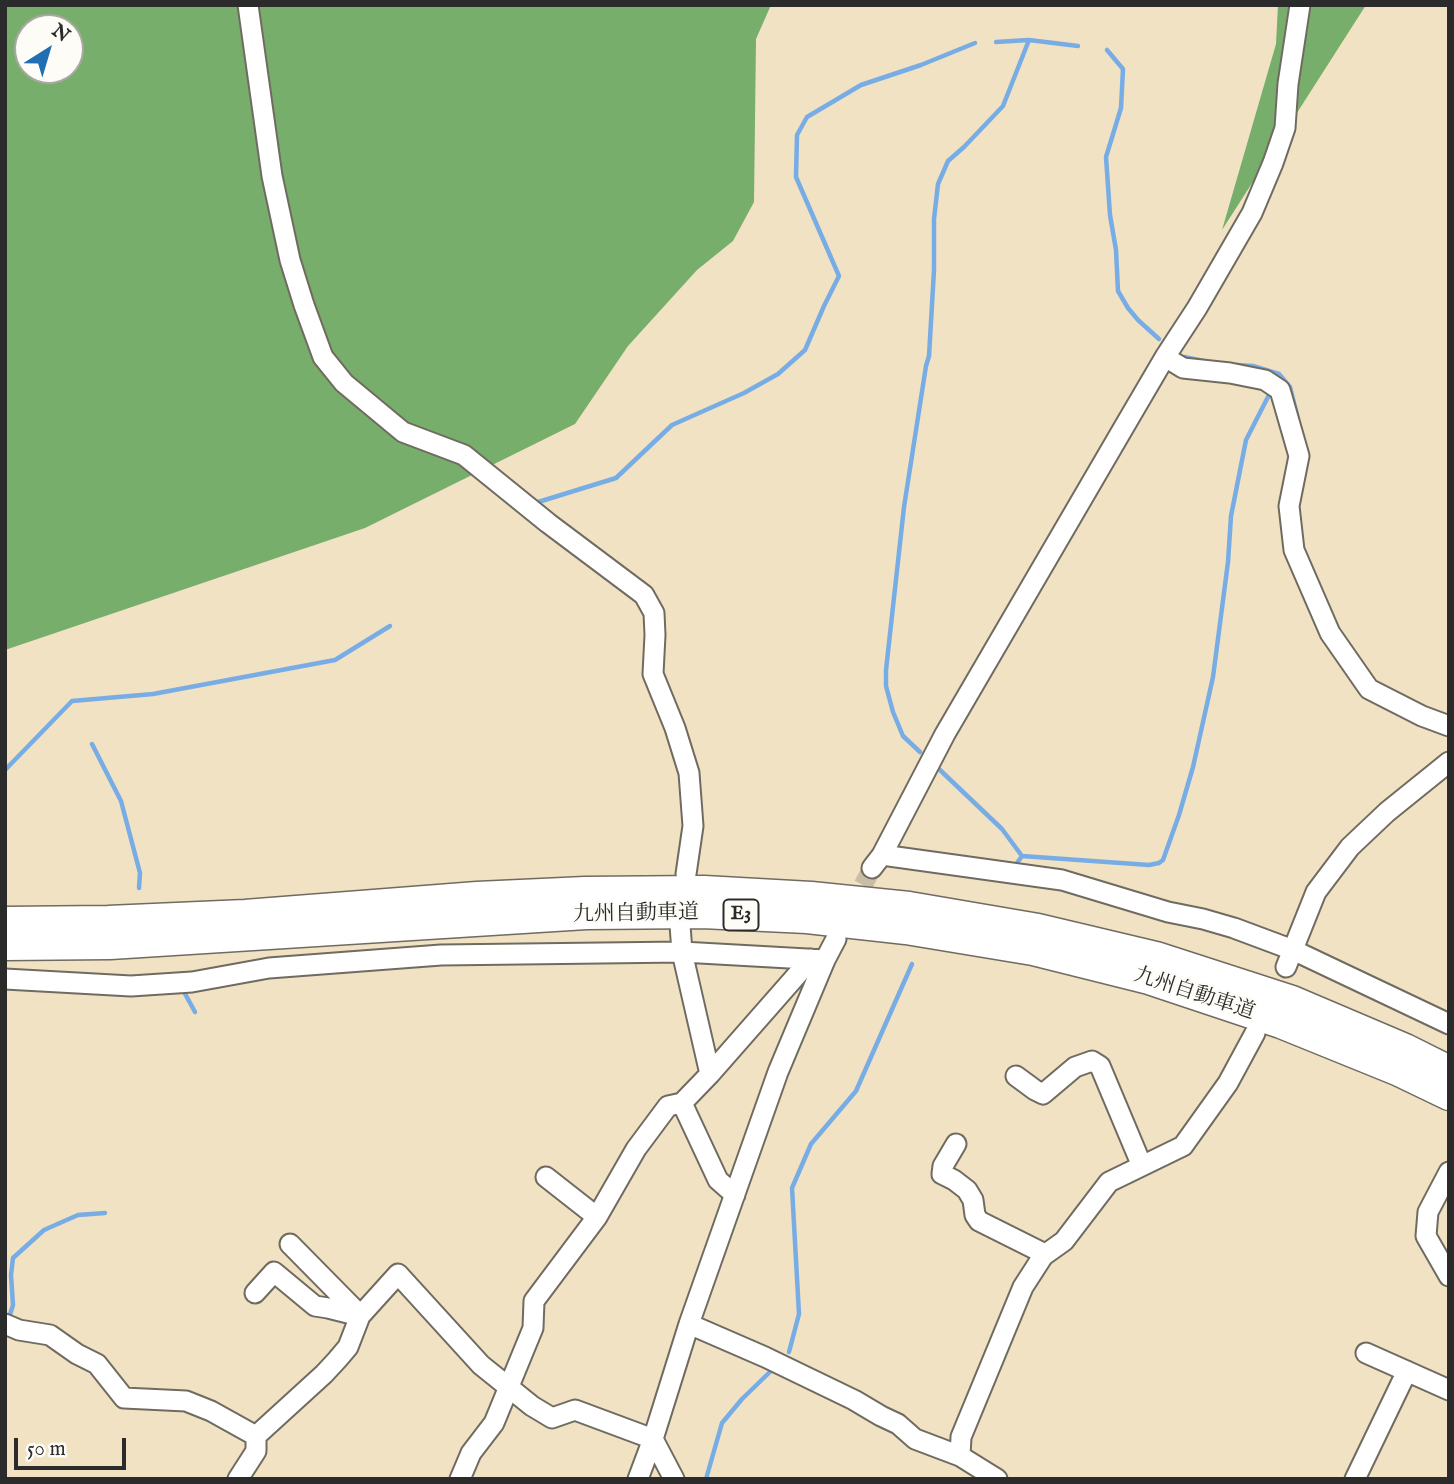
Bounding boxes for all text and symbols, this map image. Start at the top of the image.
north arrow [14,14,84,84]
text: N [47,19,74,48]
road number: E3 [724,900,758,931]
street label: 九州自動車道 [573,901,699,929]
street label: 九州自動車道 [1130,964,1258,1026]
scale bar [18,1424,130,1468]
text: 50 m [27,1436,66,1463]

